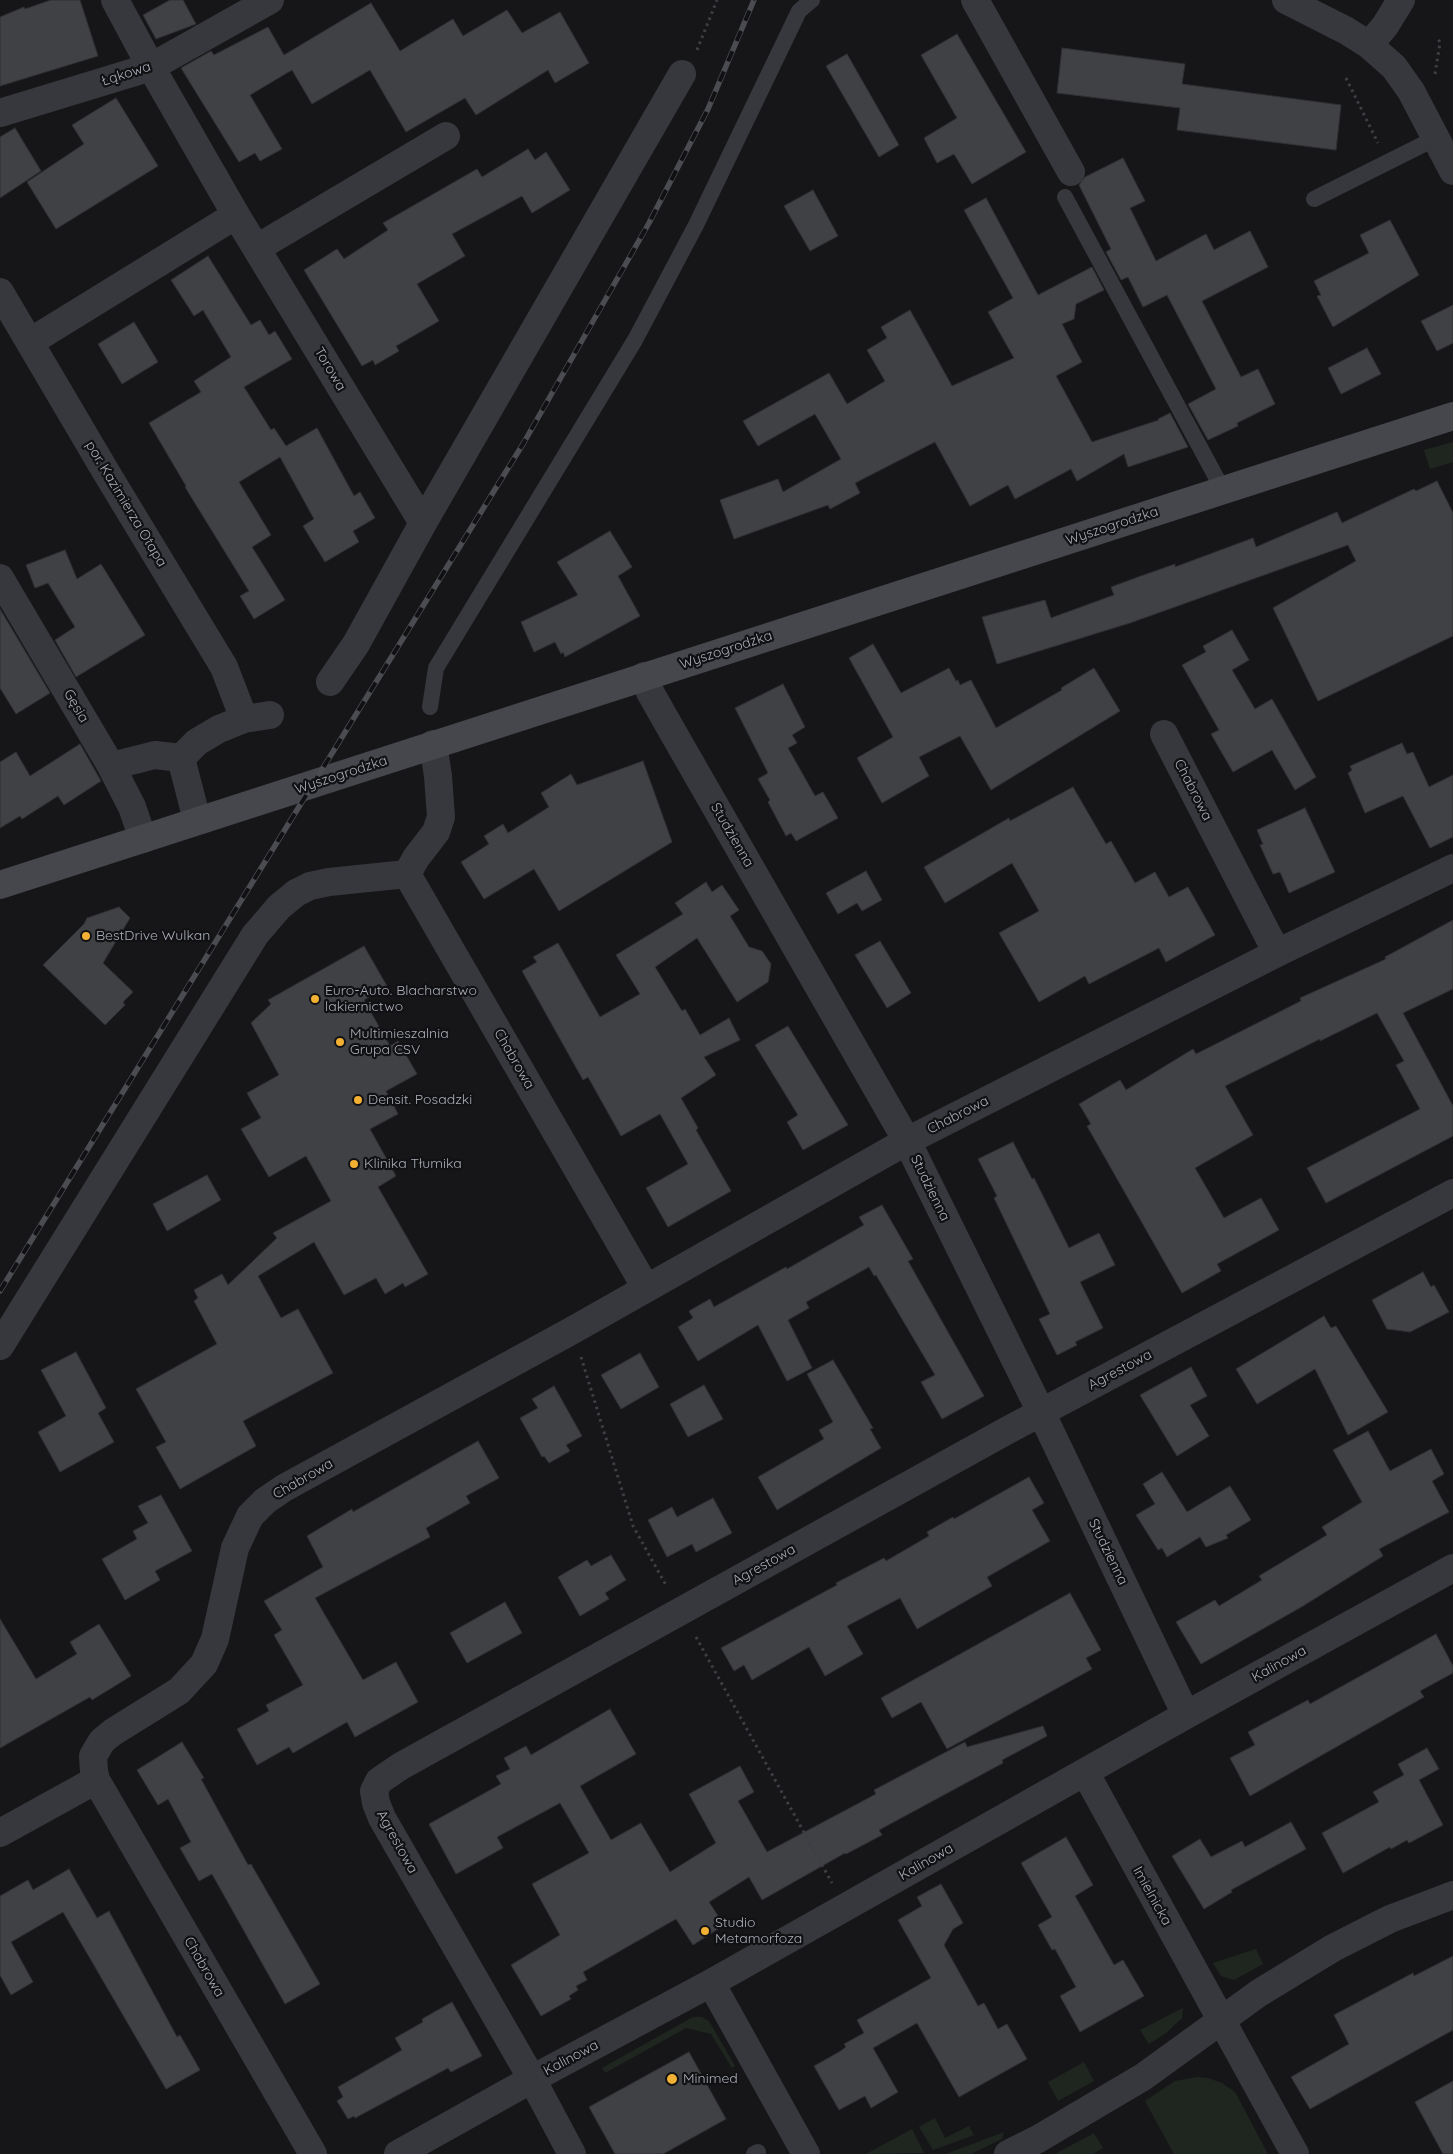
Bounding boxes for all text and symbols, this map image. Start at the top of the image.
street label: Łąkowa [99,58,153,90]
street label: Torowa [310,344,350,394]
street label: por. Kazimierza Otapa [82,438,170,570]
street label: Wyszogrodzka [1064,503,1160,549]
street label: Wyszogrodzka [678,627,774,673]
street label: Gęsia [60,686,92,726]
street label: Wyszogrodzka [293,752,389,798]
street label: Chabrowa [1170,756,1216,824]
street label: Studzienna [707,800,757,870]
place label: BestDrive Wulkan [96,928,210,944]
marker: BestDrive Wulkan [80,930,92,942]
place label: Euro-Auto. Blacharstwo lakiernictwo [325,983,477,1016]
marker: Euro-Auto. Blacharstwo lakiernictwo [309,993,321,1005]
place label: Multimieszalnia Grupa CSV [350,1026,449,1058]
street label: Chabrowa [490,1026,538,1092]
marker: Multimieszalnia Grupa CSV [334,1036,346,1048]
place label: Densit. Posadzki [368,1092,472,1108]
street label: Chabrowa [924,1092,992,1138]
marker: Densit. Posadzki [352,1094,364,1106]
street label: Studzienna [907,1152,953,1224]
place label: Klinika Tłumika [364,1156,462,1172]
marker: Klinika Tłumika [348,1158,360,1170]
street label: Agrestowa [1085,1346,1155,1394]
street label: Chabrowa [270,1455,336,1503]
street label: Studzienna [1085,1516,1131,1588]
street label: Agrestowa [730,1541,798,1589]
street label: Kalinowa [1249,1642,1309,1686]
street label: Agrestowa [373,1808,421,1876]
street label: Kalinowa [896,1840,956,1884]
street label: Imielnicka [1129,1864,1175,1928]
place label: Studio Metamorfoza [715,1915,802,1948]
marker: Studio Metamorfoza [699,1925,711,1937]
street label: Chabrowa [180,1934,228,2000]
street label: Kalinowa [541,2037,601,2079]
place label: Minimed [683,2071,738,2087]
marker: Minimed [665,2072,679,2086]

